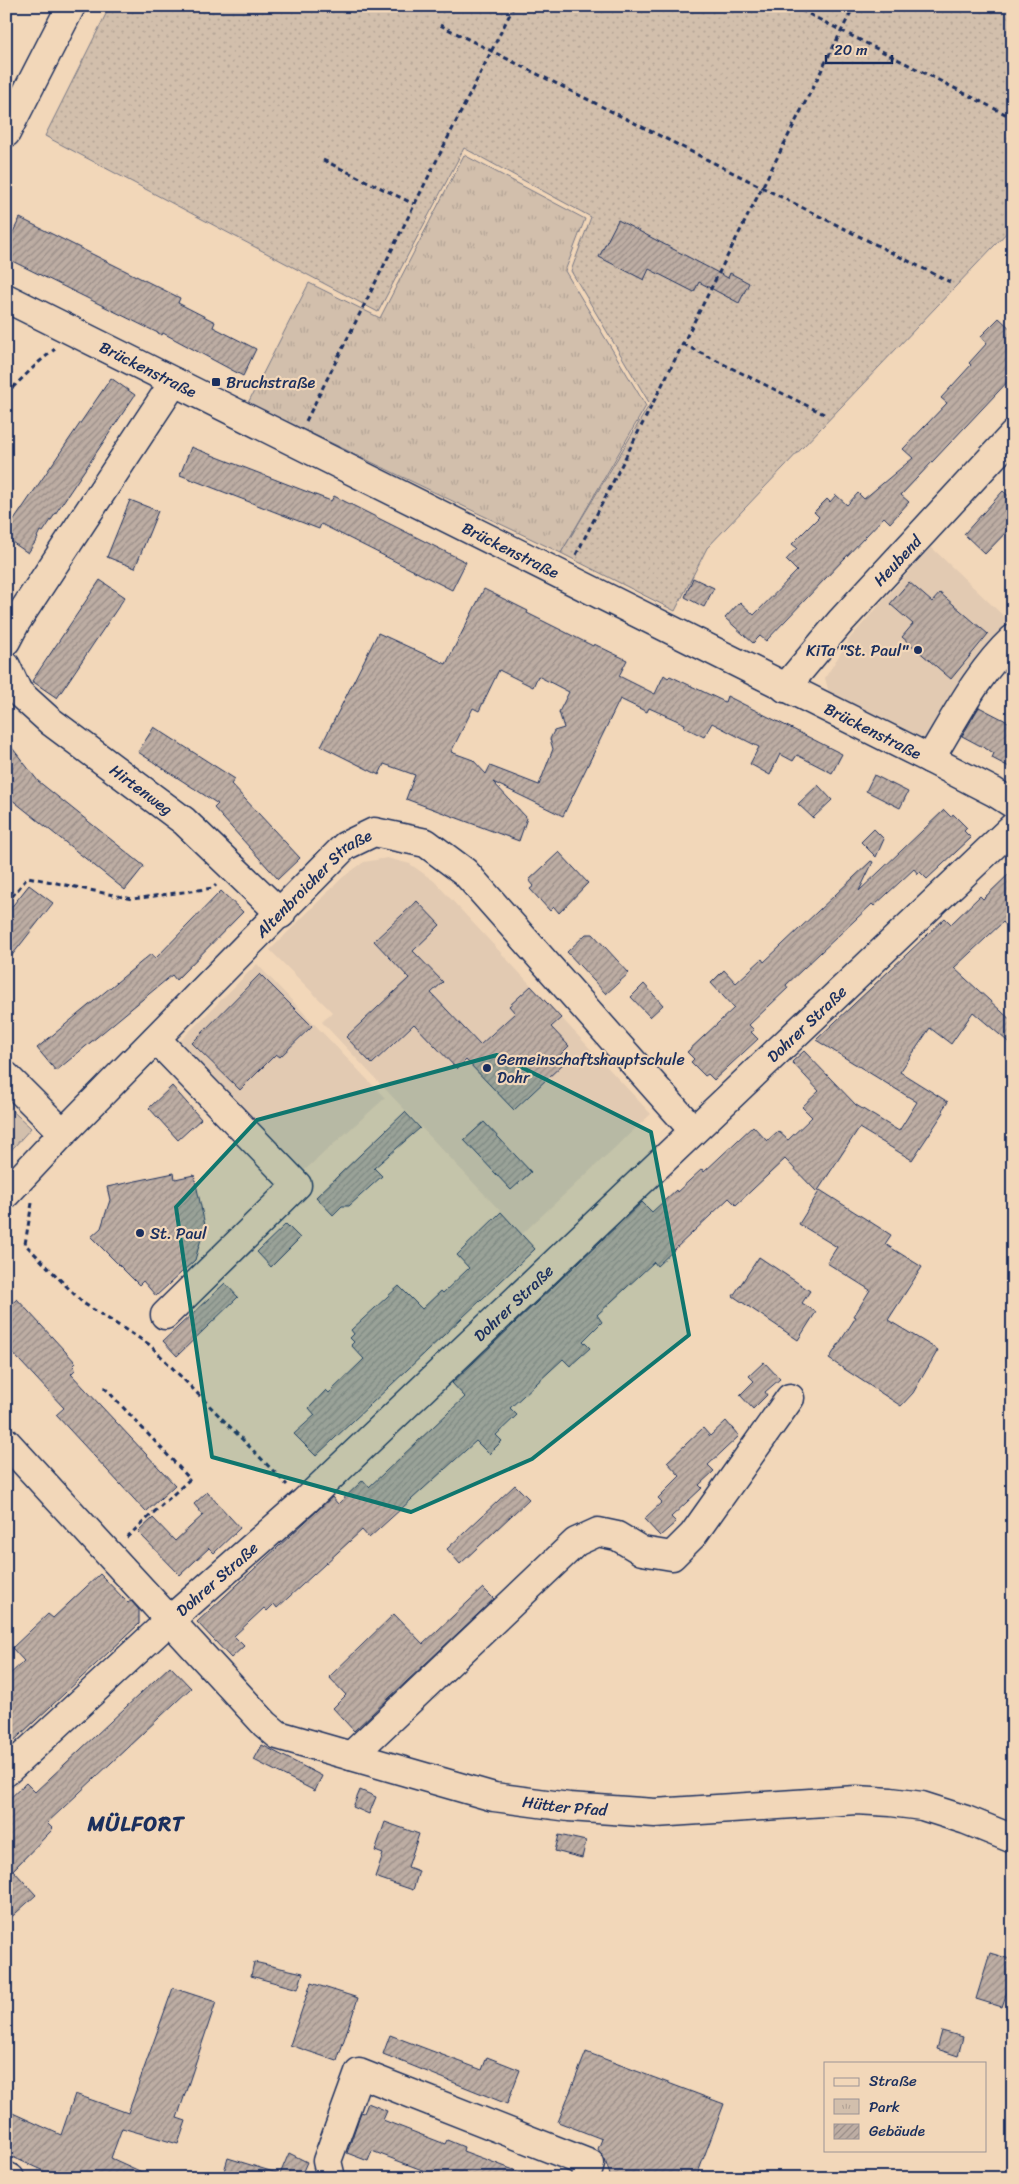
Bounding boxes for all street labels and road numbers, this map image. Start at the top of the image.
street label: Brückenstraße [94,333,202,406]
street label: Brückenstraße [457,514,565,587]
street label: Heubend [866,527,930,593]
street label: Brückenstraße [819,694,927,768]
street label: Hirtenweg [103,756,179,823]
street label: Altenbroicher Straße [247,821,377,946]
street label: Dohrer Straße [760,978,854,1070]
street label: Dohrer Straße [466,1257,561,1349]
street label: Dohrer Straße [169,1534,265,1624]
street label: Hütter Pfad [521,1787,610,1825]

